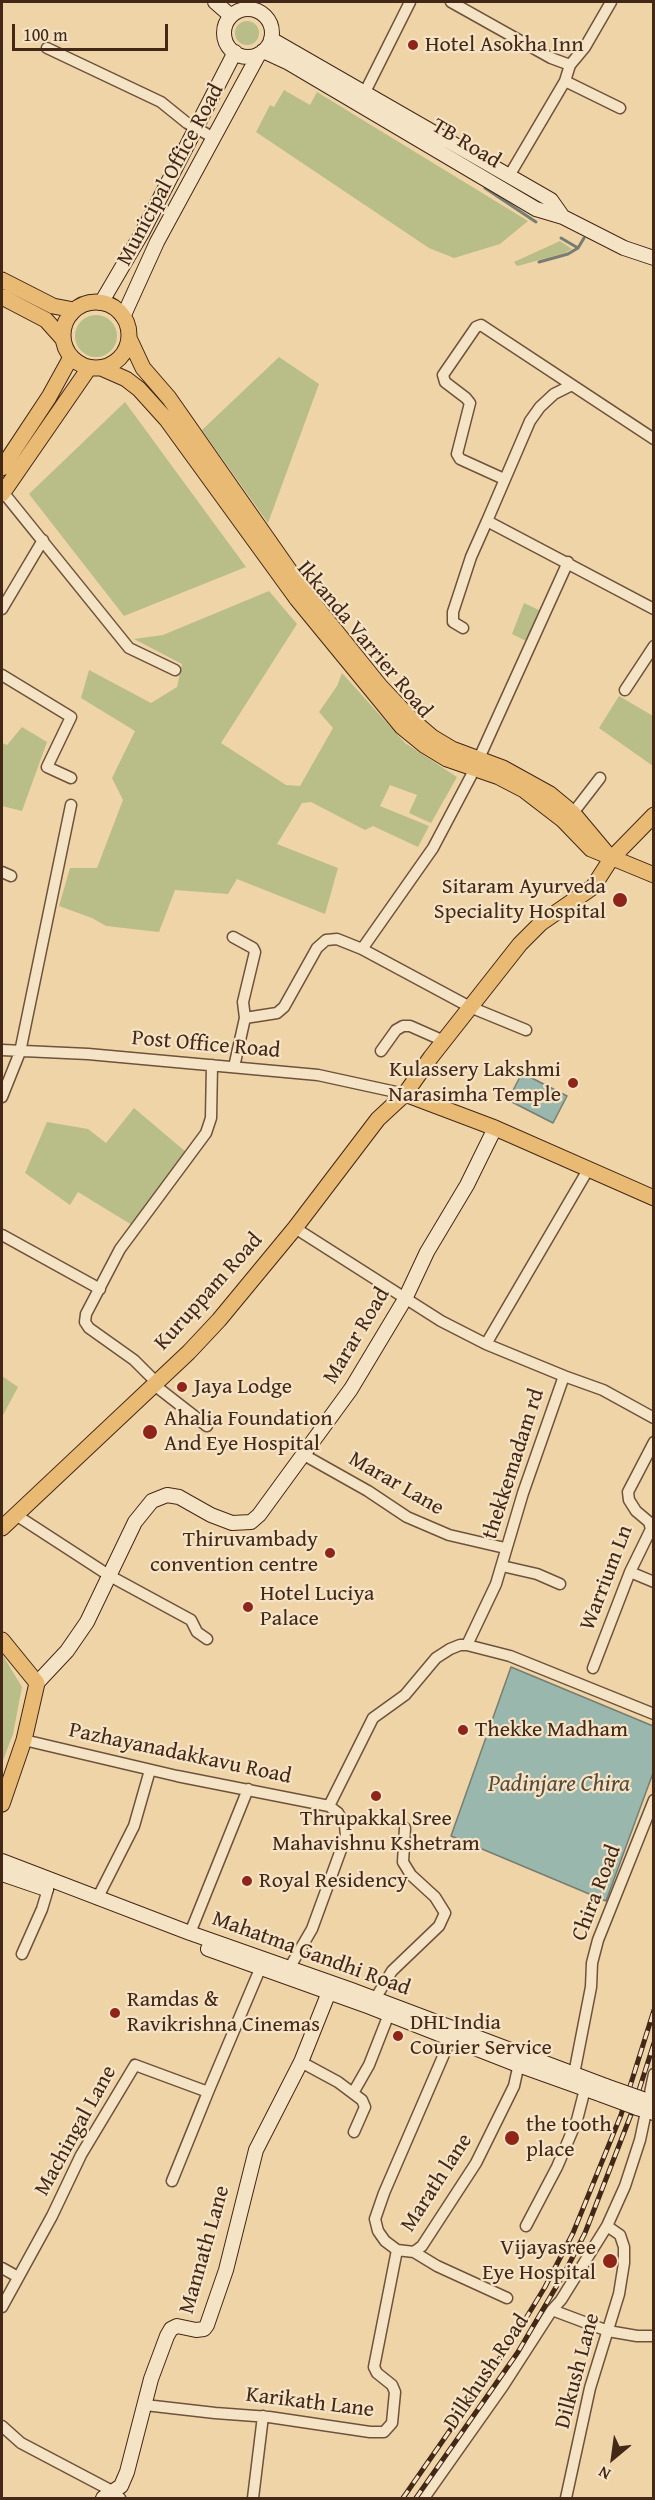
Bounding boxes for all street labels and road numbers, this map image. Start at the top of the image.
street label: Municipal Office Road [112,79,230,271]
street label: TB Road [427,113,505,175]
street label: Ikkanda Varrier Road [291,556,437,724]
street label: Post Office Road [131,1025,281,1065]
street label: Kuruppam Road [149,1228,269,1356]
street label: Marar Road [318,1283,396,1389]
street label: thekkemadam rd [477,1385,551,1543]
street label: Marar Lane [344,1446,448,1522]
street label: Warrium Ln [575,1522,639,1634]
street label: Pazhayanadakkavu Road [66,1718,294,1790]
street label: Chira Road [567,1841,627,1945]
street label: Mahatma Gandhi Road [208,1906,414,2002]
street label: Machingal Lane [29,2061,123,2201]
street label: Marath lane [395,2129,479,2237]
street label: Mannath Lane [174,2183,236,2317]
street label: Dilkhush Road [439,2309,535,2435]
street label: Dilkush Lane [550,2310,606,2432]
street label: Karikath Lane [244,2382,376,2424]

